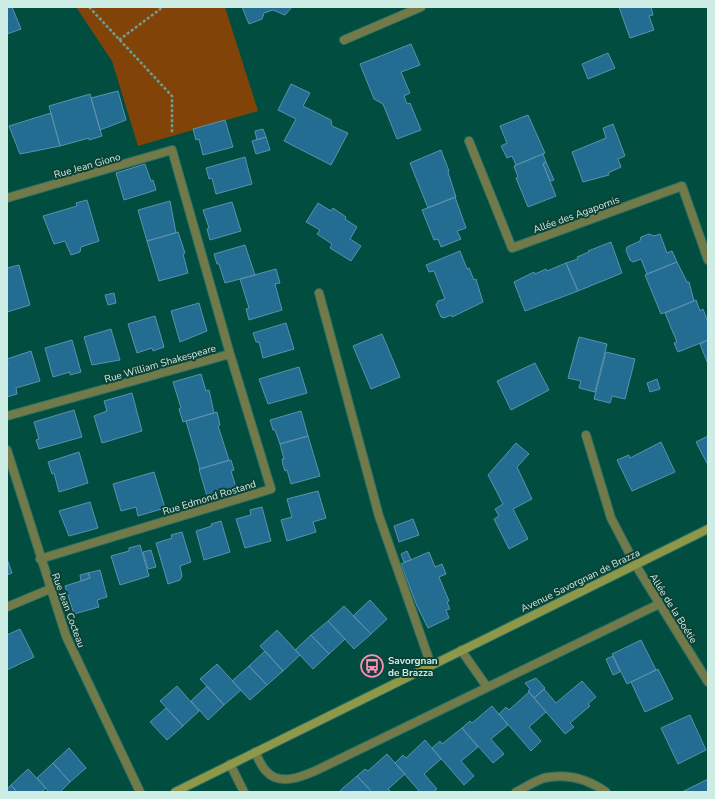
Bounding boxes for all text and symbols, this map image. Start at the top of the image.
street label: Rue Jean Giono [52,150,123,182]
street label: Allée des Agapornis [531,193,622,237]
street label: Rue William Shakespeare [103,341,218,387]
street label: Rue Edmond Rostand [161,477,258,519]
street label: Avenue Savorgnan de Brazza [518,546,642,616]
street label: Rue Jean Cocteau [48,571,88,650]
street label: Allée de la Boétie [646,571,700,646]
bus stop icon: Savorgnan de Brazza [359,653,385,679]
place label: Savorgnan de Brazza [388,654,438,680]

